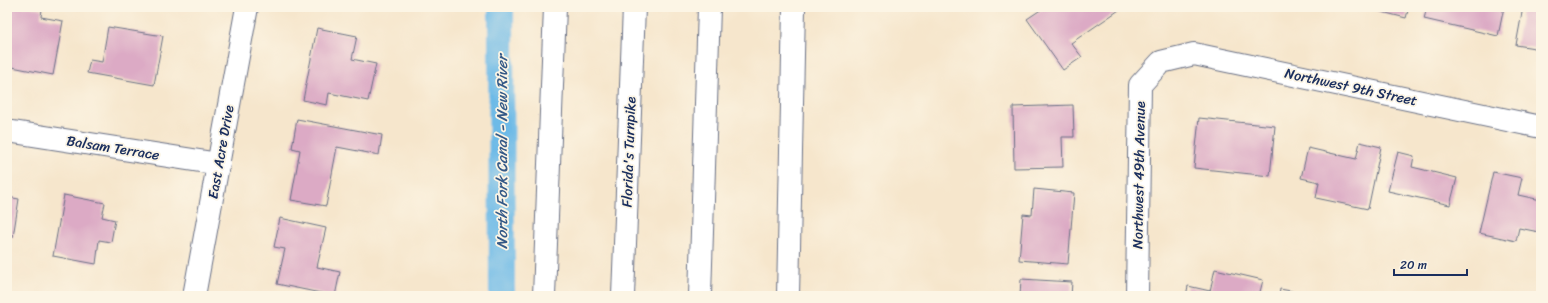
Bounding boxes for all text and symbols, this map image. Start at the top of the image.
water label: North Fork Canal - New River [489,52,515,249]
street label: Northwest 9th Street [1282,61,1420,113]
street label: Florida's Turnpike [615,96,643,208]
street label: Northwest 49th Avenue [1125,101,1153,249]
street label: East Acre Drive [200,103,242,201]
street label: Balsam Terrace [65,128,161,168]
scale bar [1394,251,1467,277]
text: 20 m [1400,254,1427,276]

